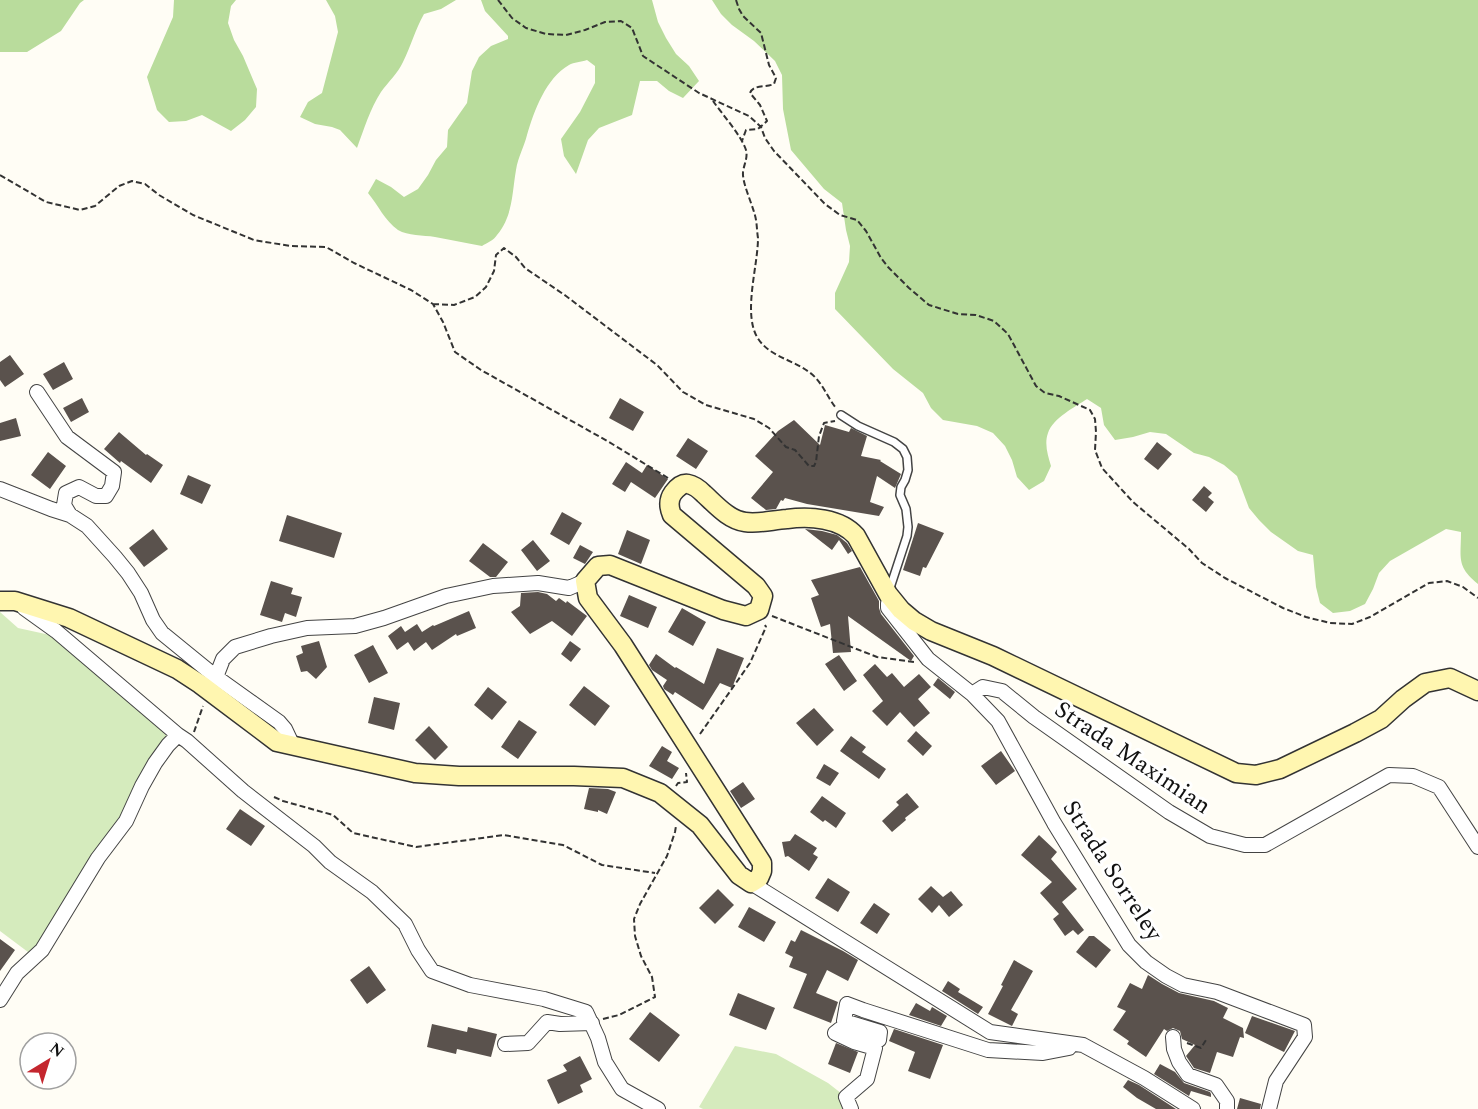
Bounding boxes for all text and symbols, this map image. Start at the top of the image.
street label: Strada Maximian [1047,692,1218,824]
street label: Strada Sorreley [1053,793,1172,949]
north arrow [18,1031,78,1091]
text: N [44,1036,69,1063]

